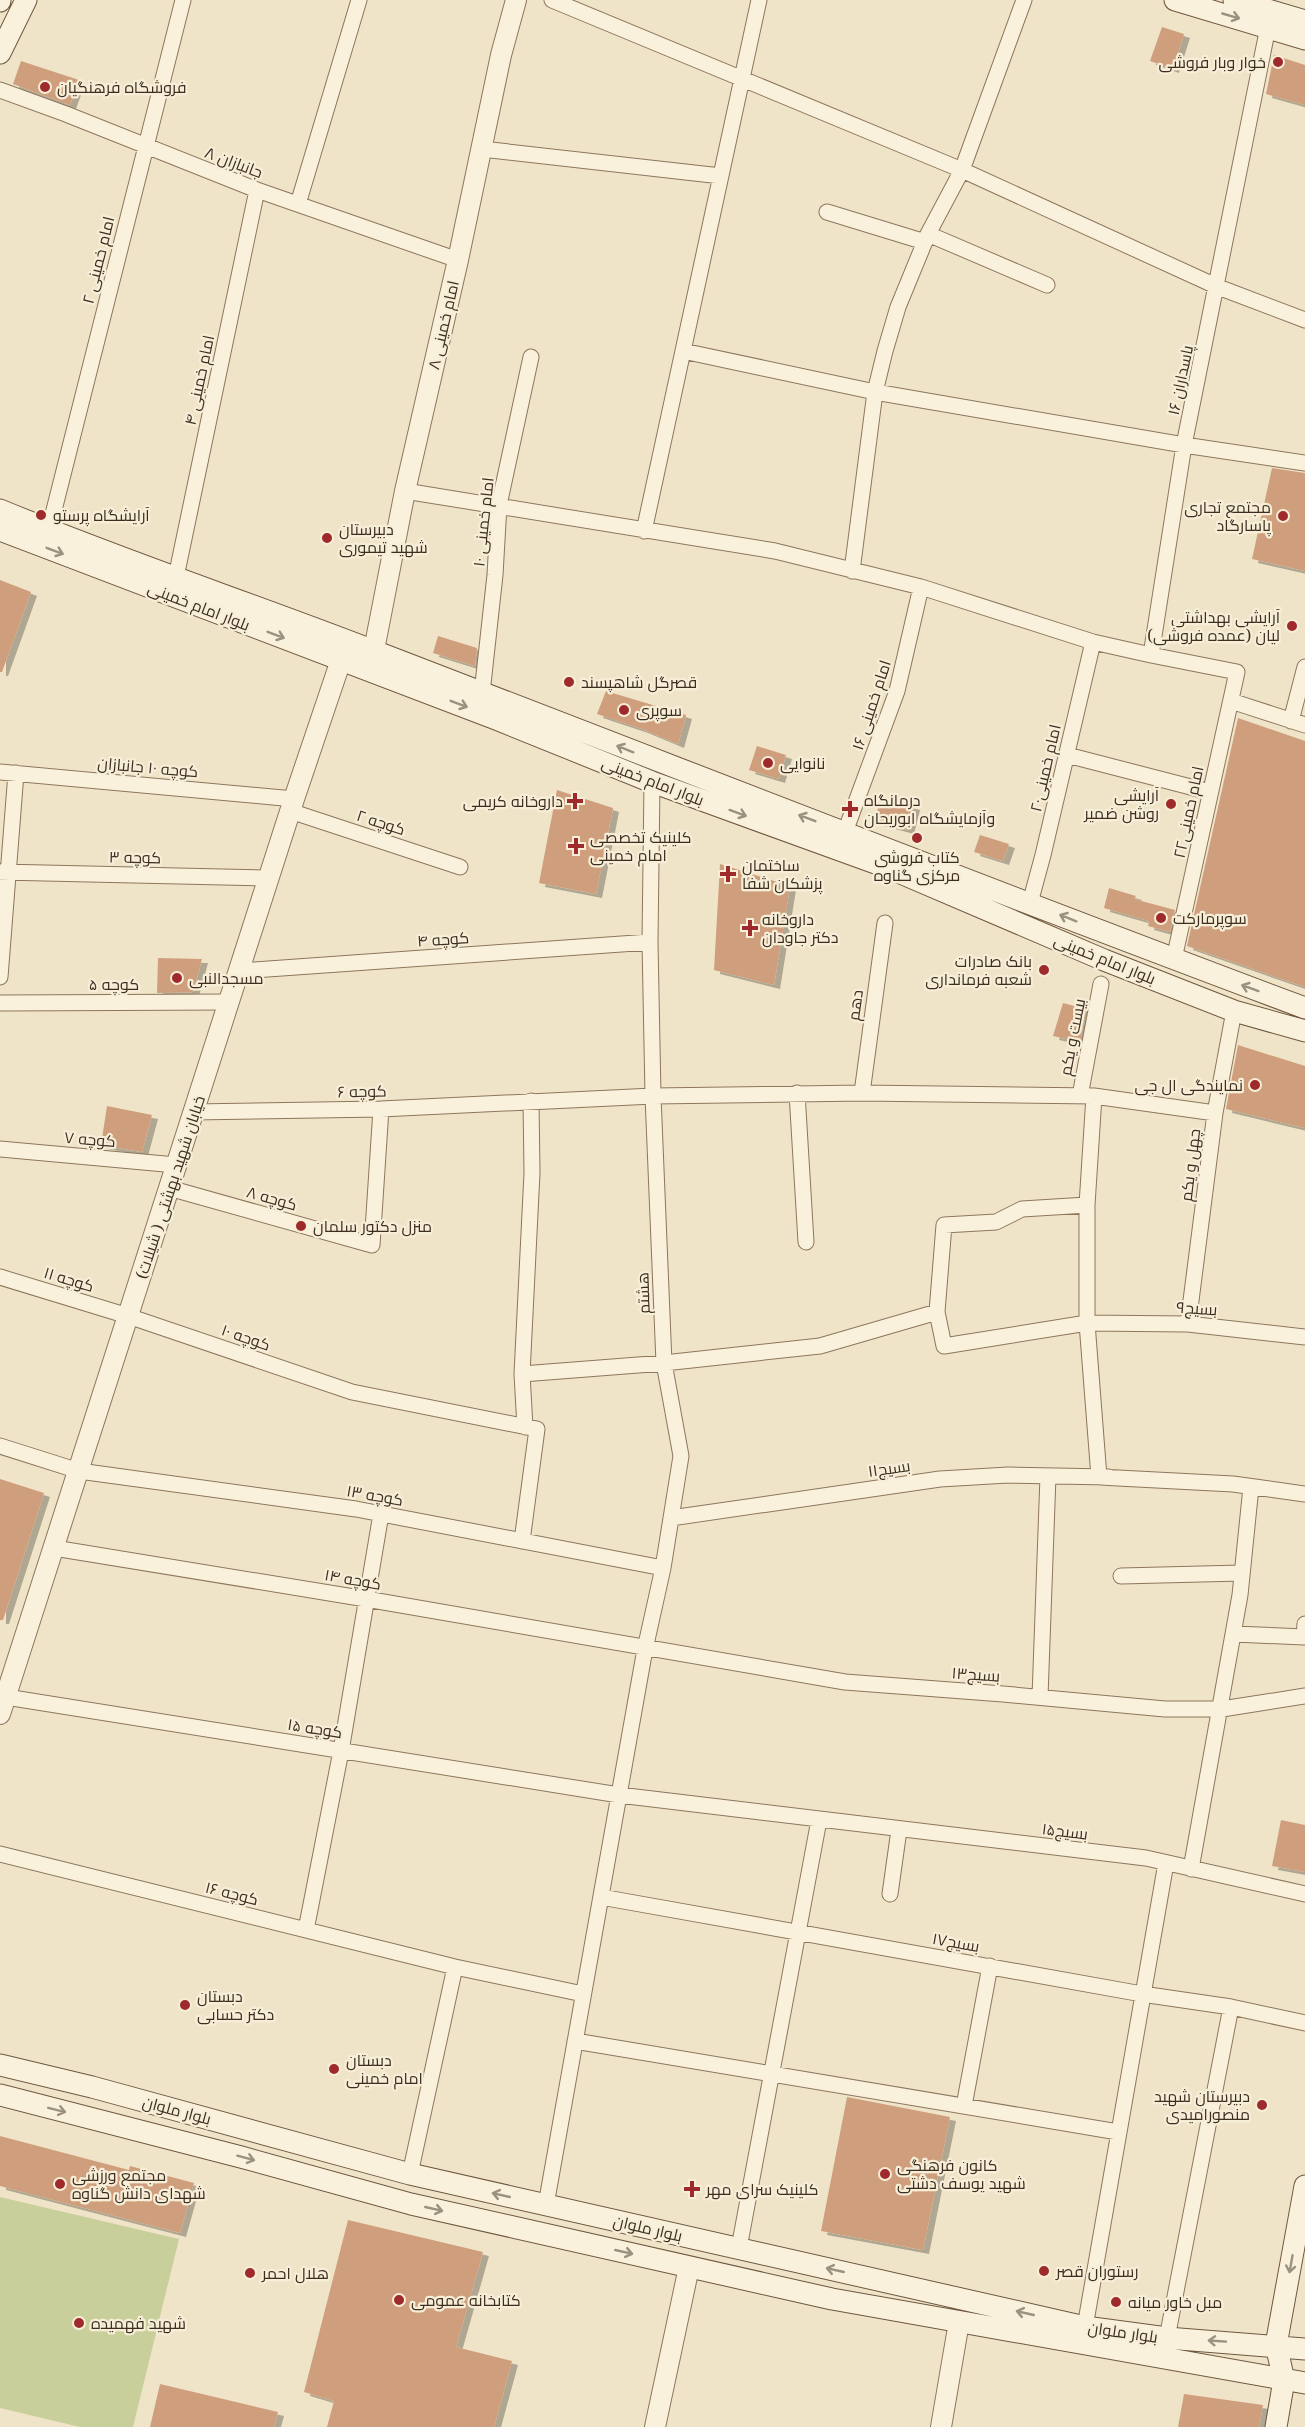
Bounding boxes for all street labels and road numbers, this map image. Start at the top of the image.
street label: جانبازان ۸ [202,141,266,183]
street label: امام خمینی ۲ [77,214,120,306]
street label: امام خمینی ۸ [422,278,465,372]
street label: امام خمینی ۴ [179,333,220,427]
street label: پاسداران ۱۶ [1162,342,1199,417]
street label: امام خمینی ۱۰ [467,476,500,568]
street label: بلوار امام خمینی [144,576,253,637]
street label: امام خمینی ۱۶ [846,657,897,753]
street label: امام خمینی۲۰ [1024,722,1067,814]
street label: بلوار امام خمینی [598,751,707,812]
street label: کوچه ۱۰ جانبازان [97,752,199,783]
street label: امام خمینی۲۲ [1168,764,1209,860]
street label: کوچه ۲ [354,804,408,841]
street label: کوچه ۳ [109,846,161,869]
street label: کوچه ۴ [416,926,470,953]
street label: بلوار امام خمینی [1051,929,1159,990]
street label: کوچه ۵ [89,973,139,996]
street label: دهم [842,988,869,1022]
street label: بیست و یکم [1054,997,1091,1078]
street label: کوچه ۶ [337,1080,387,1103]
street label: خیابان شهید بهشتی ( شیلات) [130,1093,210,1281]
street label: کوچه ۷ [63,1126,117,1153]
street label: چهل و یکم [1175,1127,1206,1203]
street label: کوچه ۸ [244,1180,300,1217]
street label: کوچه ۱۱ [41,1261,97,1298]
street label: هشتم [631,1272,656,1314]
street label: بسیج۹ [1176,1296,1218,1321]
street label: کوچه ۱۰ [218,1318,273,1357]
street label: بسیج۱۱ [866,1454,912,1483]
street label: کوچه ۱۳ [345,1479,405,1512]
street label: کوچه ۱۴ [323,1563,383,1596]
street label: بسیج۱۳ [951,1661,1001,1688]
street label: کوچه ۱۵ [286,1713,344,1744]
street label: بسیج۱۵ [1040,1817,1089,1846]
street label: کوچه ۱۶ [203,1876,261,1911]
street label: بسیج۱۷ [930,1927,981,1958]
street label: بلوار ملوان [140,2090,214,2130]
street label: بلوار ملوان [611,2209,685,2247]
street label: بلوار ملوان [1087,2316,1159,2348]

